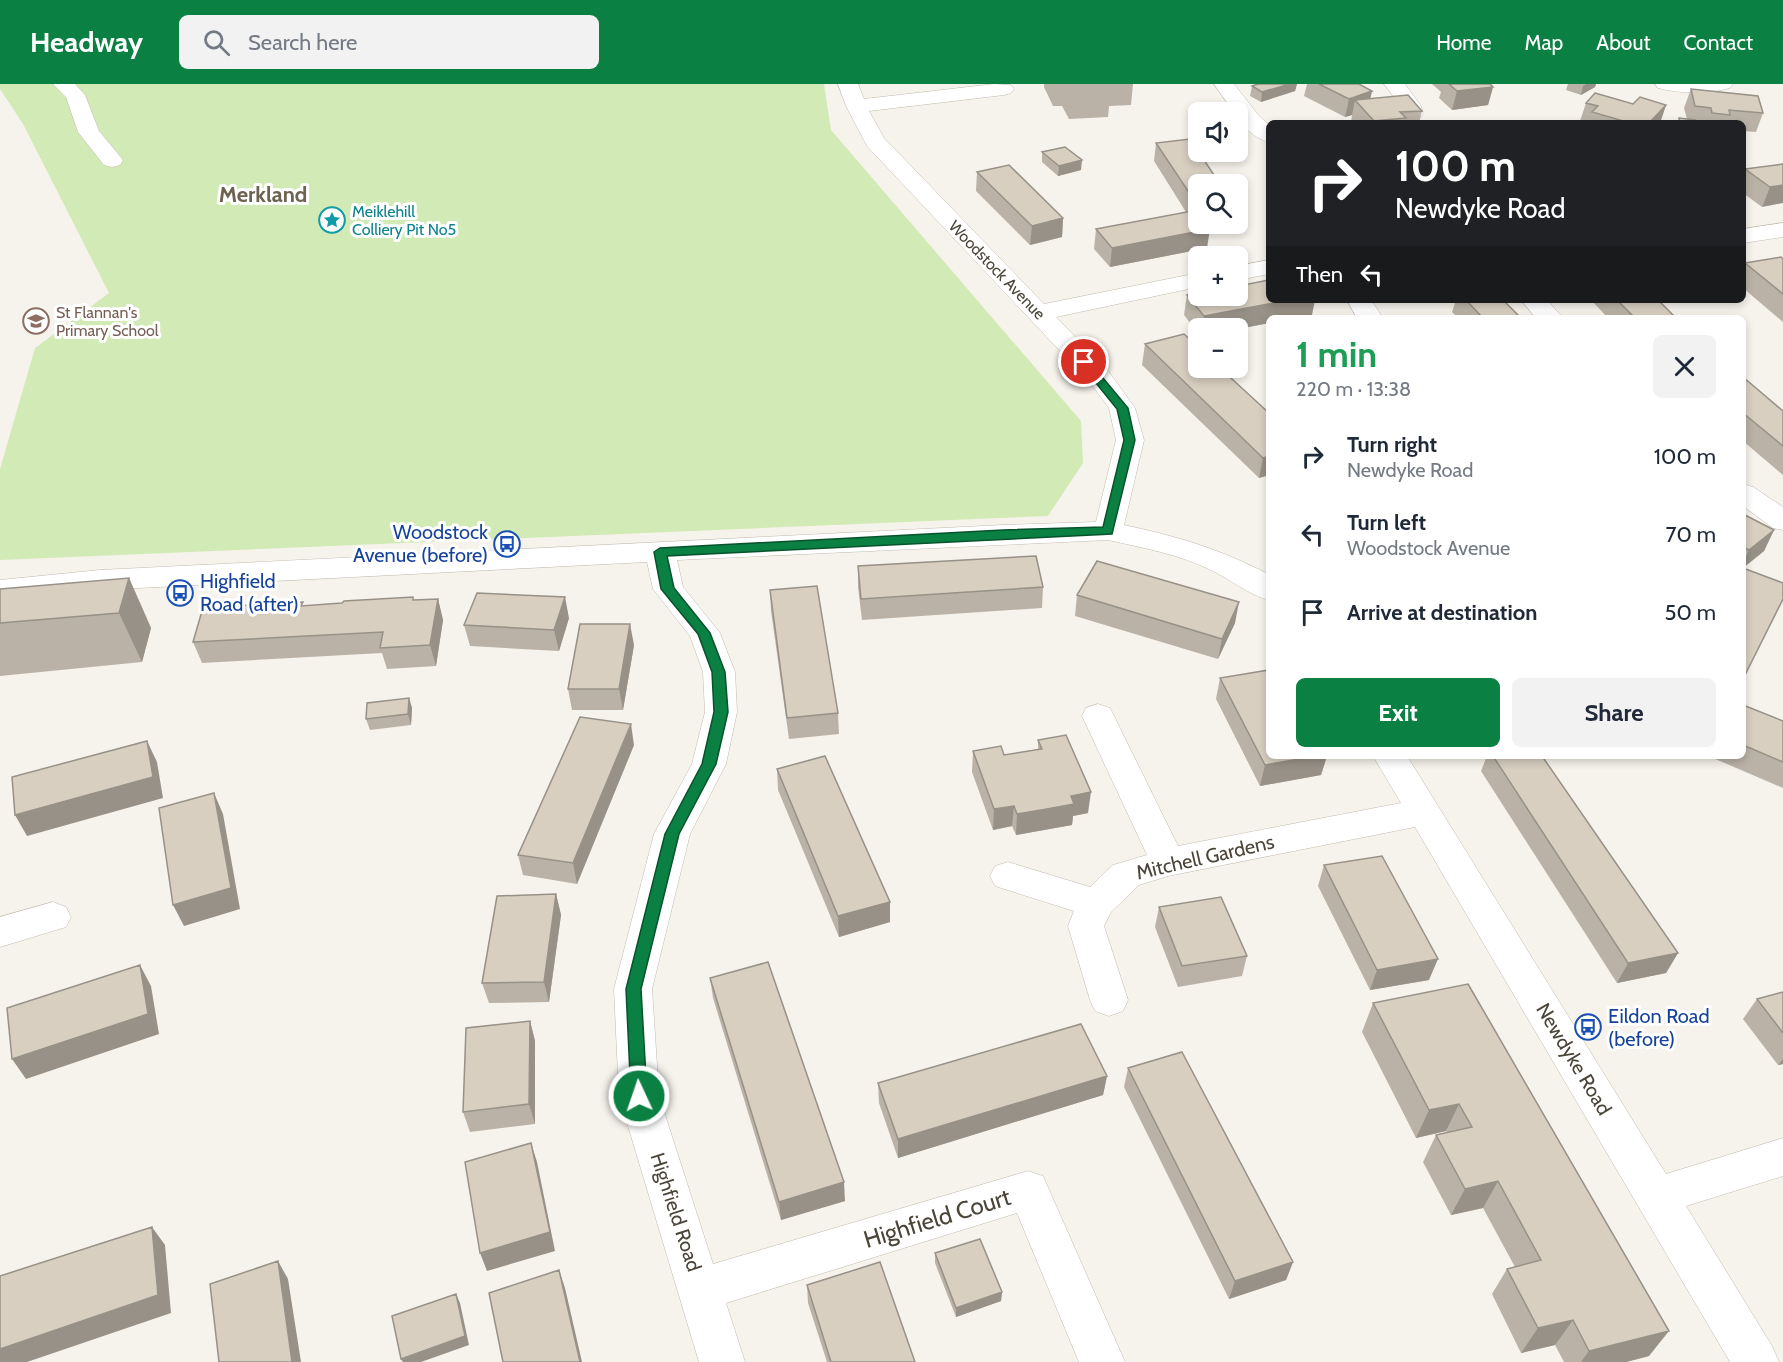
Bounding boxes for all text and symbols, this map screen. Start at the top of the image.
search box [179,15,599,69]
text: Headway [30,25,143,59]
icon: search [200,26,233,59]
text: Search here [248,29,357,56]
text: Home [1436,30,1492,55]
text: Map [1525,30,1563,55]
text: About [1596,30,1650,55]
text: Contact [1683,30,1753,55]
map controls [1188,102,1248,378]
button: sound [1188,102,1248,162]
text: 100 m [1395,140,1516,192]
icon: right [1296,144,1374,222]
button: search [1188,174,1248,234]
district label: Merkland [219,181,307,208]
text: Newdyke Road [1395,192,1565,225]
place label: Meiklehill Colliery Pit No5 [352,202,456,239]
place icon: Meiklehill Colliery Pit No5 [317,205,347,235]
street label: Woodstock Avenue [945,216,1049,324]
button: + [1188,246,1248,306]
icon: left [1355,258,1388,291]
text: Then [1296,261,1343,288]
place label: St Flannan's Primary School [56,303,159,340]
school or university icon: St Flannan's Primary School [21,306,51,336]
button: − [1188,318,1248,378]
text: 1 min [1296,332,1377,376]
button: close [1653,335,1716,398]
pin [1058,336,1109,387]
icon: arrive [1067,345,1100,378]
text: 220 m · 13:38 [1296,377,1411,401]
text: Turn right [1347,431,1437,458]
icon: right [1296,440,1329,473]
text: 100 m [1654,443,1716,470]
text: Newdyke Road [1347,458,1473,482]
text: Turn left [1347,509,1426,536]
icon: left [1296,518,1329,551]
place label: Woodstock Avenue (before) [353,520,488,567]
text: 70 m [1666,521,1716,548]
bus stop icon: Woodstock Avenue (before) [492,529,522,559]
text: Woodstock Avenue [1347,536,1510,560]
place label: Highfield Road (after) [200,569,299,616]
bus stop icon: Highfield Road (after) [165,578,195,608]
icon: arrive [1296,596,1329,629]
text: Arrive at destination [1347,599,1537,626]
text: 50 m [1664,599,1716,626]
button: Exit [1296,678,1500,747]
button: Share [1512,678,1716,747]
street label: Mitchell Gardens [1134,829,1276,885]
street label: Newdyke Road [1531,999,1617,1119]
place label: Eildon Road (before) [1608,1004,1710,1051]
bus stop icon: Eildon Road (before) [1573,1012,1603,1042]
position arrow [607,1064,671,1128]
street label: Highfield Road [645,1150,707,1274]
street label: Highfield Court [860,1182,1014,1254]

